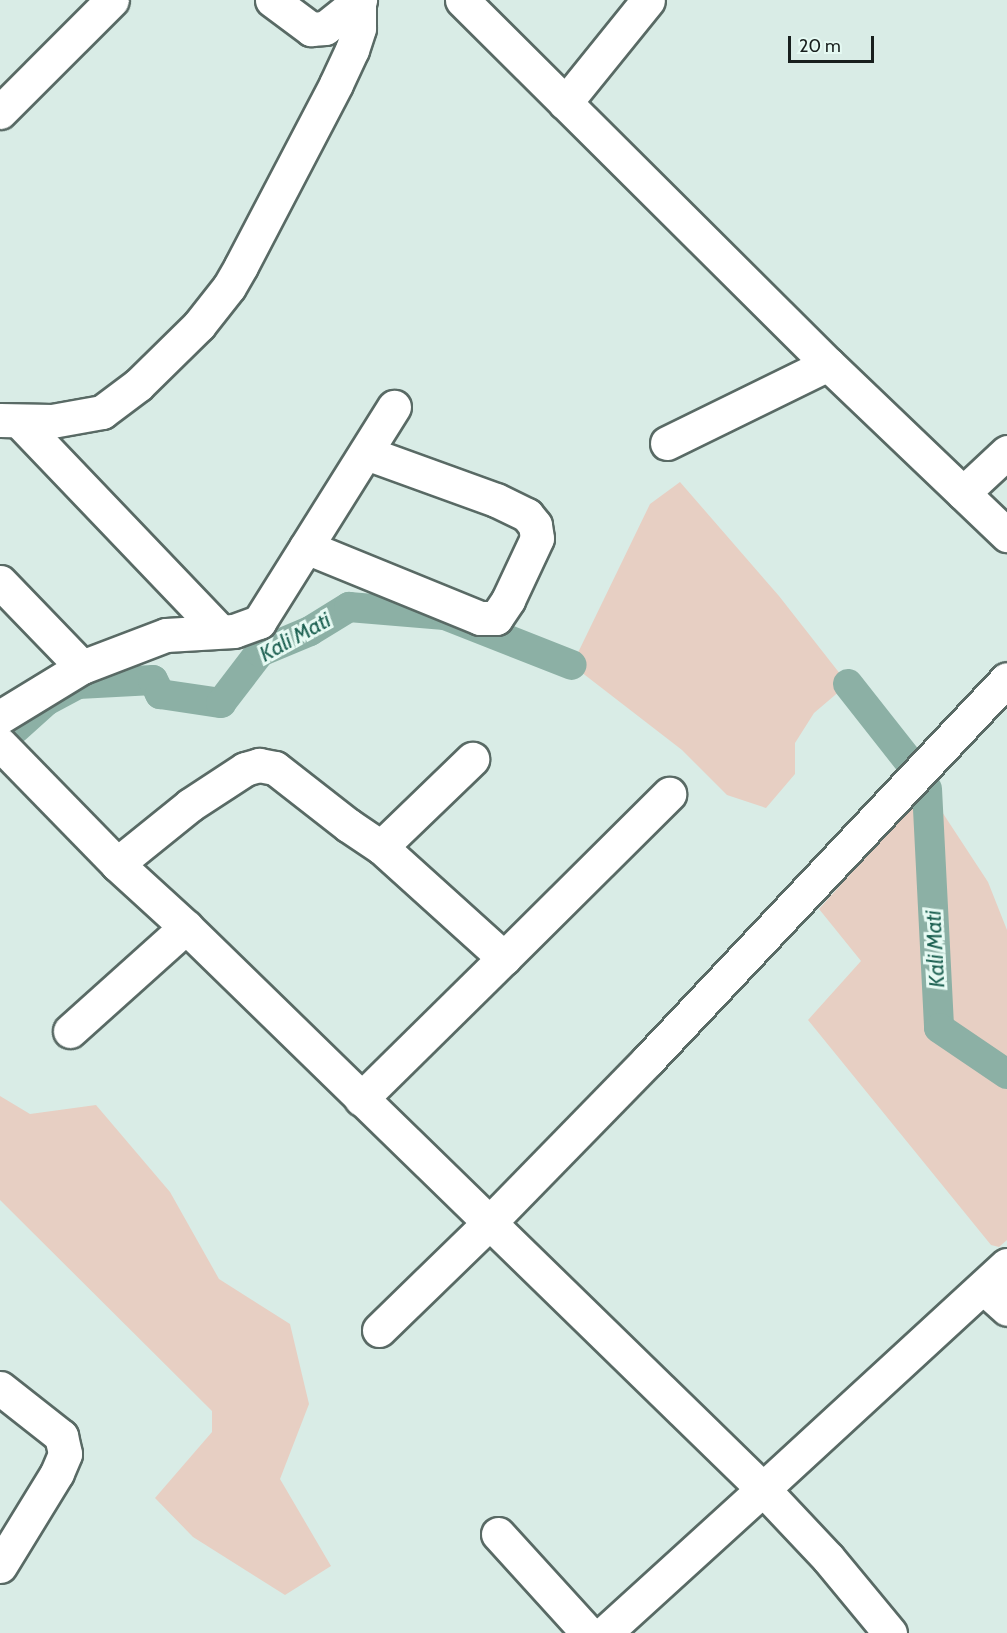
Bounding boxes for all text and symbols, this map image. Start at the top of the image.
scale bar [791,24,876,62]
text: 20 m [799,35,841,57]
water label: Kali Mati [255,607,335,667]
water label: Kali Mati [920,910,950,988]

